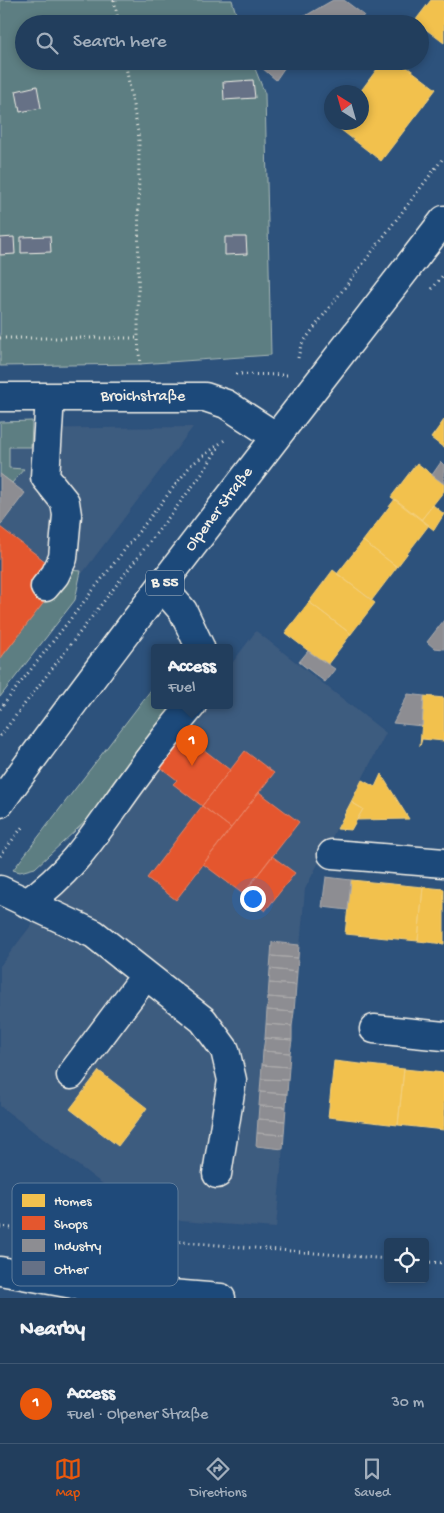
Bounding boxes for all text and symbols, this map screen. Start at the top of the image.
search box [15,15,429,70]
icon: search [33,29,61,57]
text: Search here [73,31,167,54]
north arrow [324,85,369,130]
street label: Broichstraße [100,388,186,407]
street label: Olpener Straße [182,463,258,556]
road number: B 55 [146,570,184,596]
popup [151,644,233,709]
text: Access [168,656,216,679]
text: Fuel [168,679,196,698]
pin: 1 [176,725,208,766]
your location [240,886,266,912]
legend [12,1183,178,1286]
text: Homes [54,1194,92,1211]
text: Shops [54,1217,88,1234]
map controls [384,1238,429,1283]
button: locate [384,1238,429,1283]
text: Industry [54,1239,102,1256]
text: Other [54,1262,89,1279]
text: Nearby [20,1318,85,1343]
text: Access [67,1383,115,1406]
text: 1 [33,1394,39,1413]
text: 30 m [391,1394,424,1413]
text: Fuel · Olpener Straße [67,1406,208,1425]
tab: Map [54,1455,82,1502]
tab: Directions [190,1455,247,1502]
tab: Saved [354,1455,390,1502]

